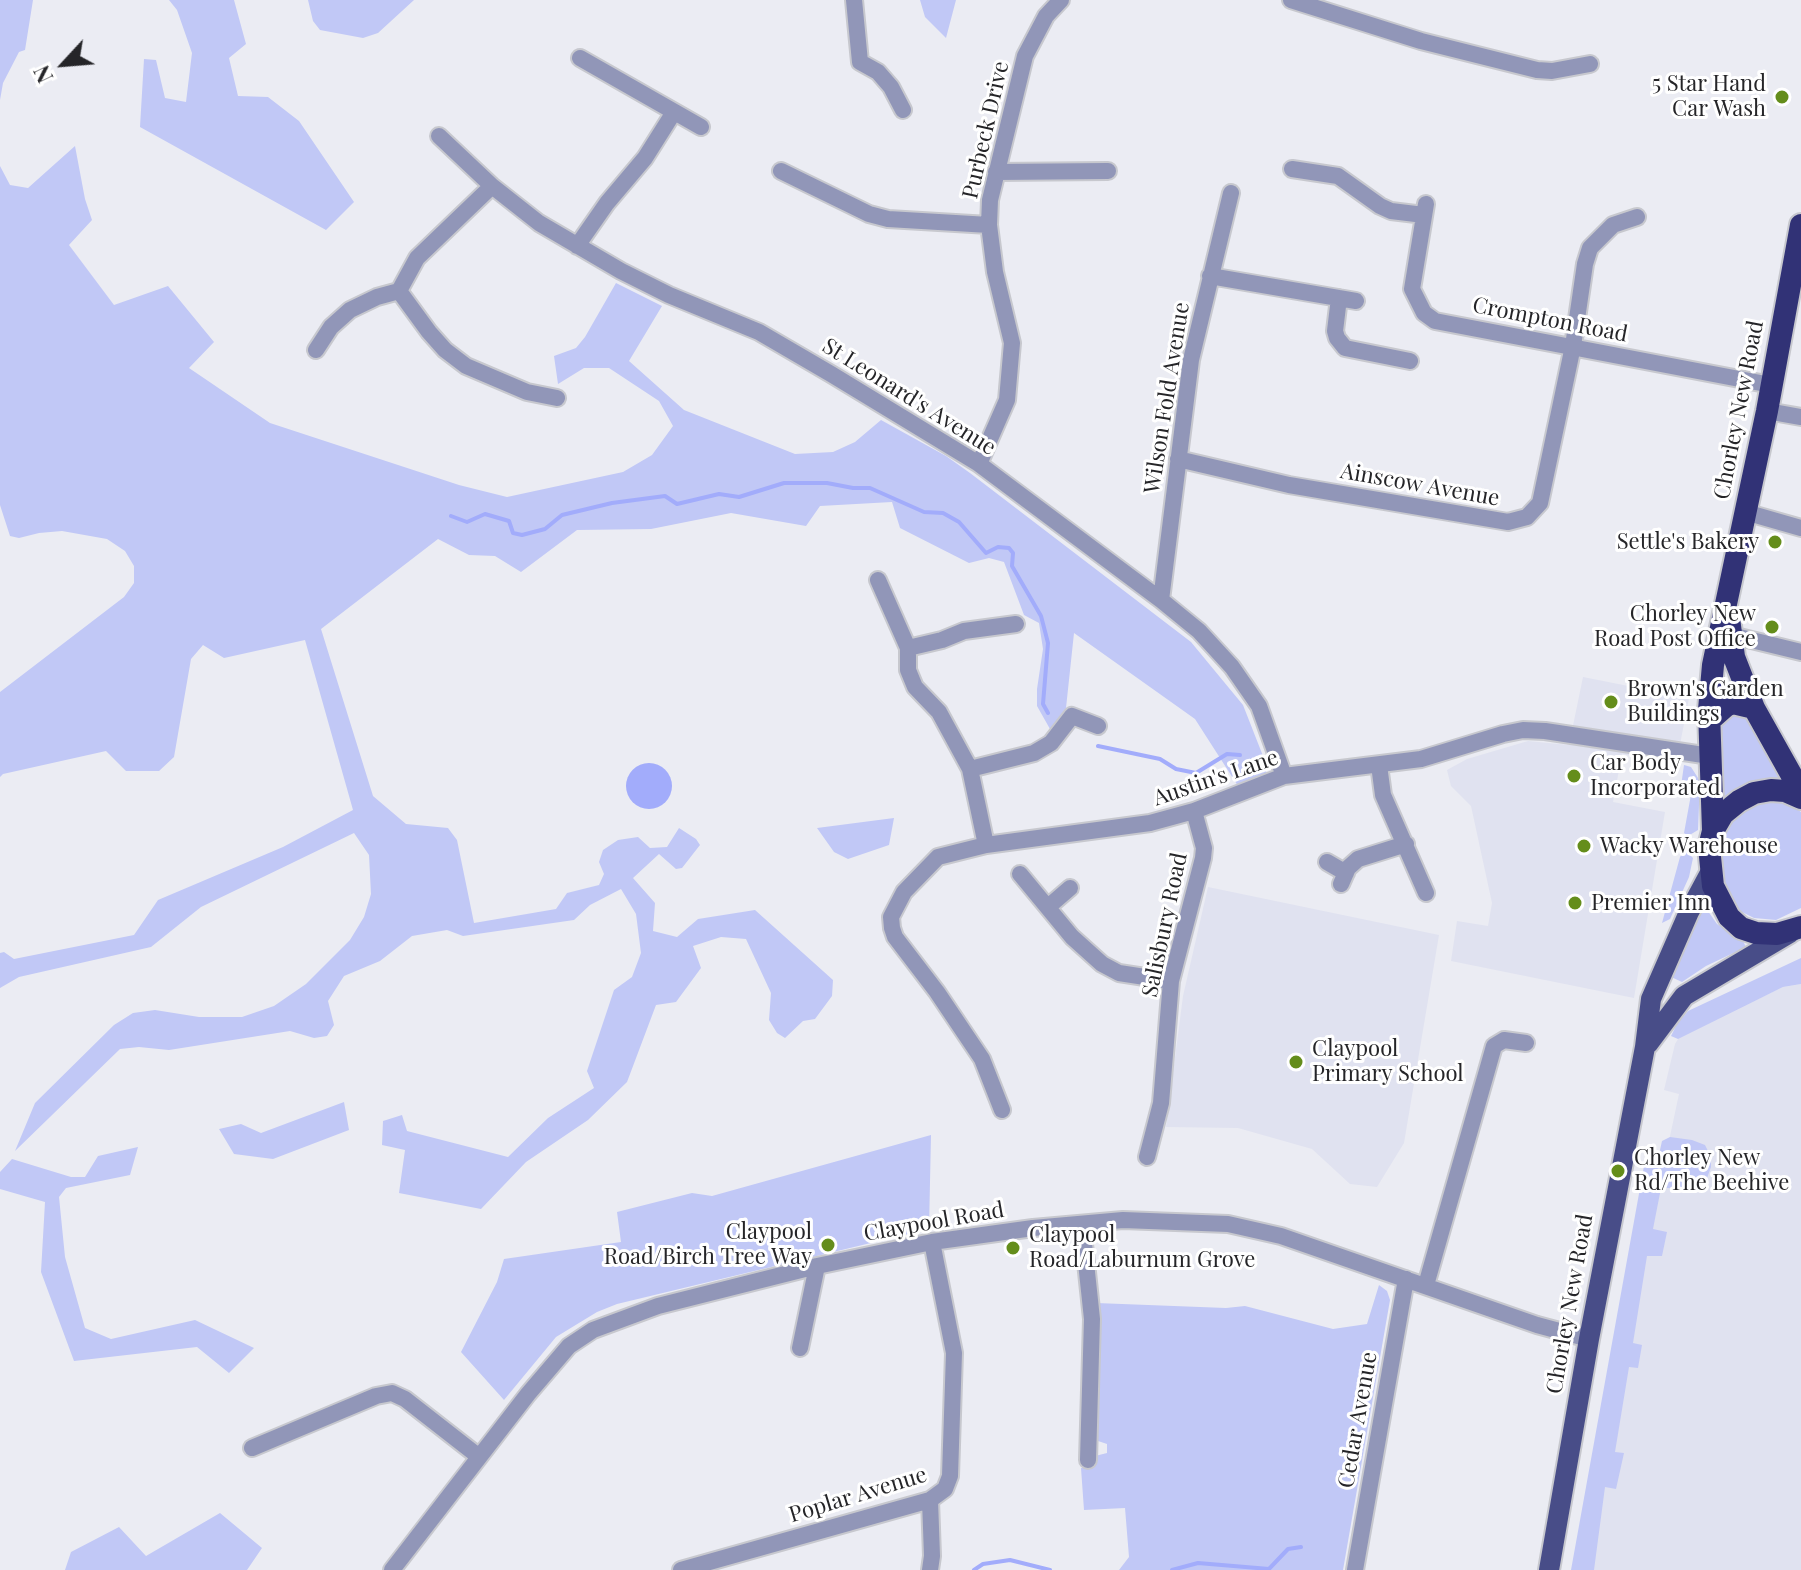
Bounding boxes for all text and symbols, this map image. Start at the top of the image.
north arrow [24,24,104,104]
street label: Purbeck Drive [957,59,1015,201]
text: N [25,61,59,88]
place label: 5 Star Hand Car Wash [1652,71,1766,122]
marker: 5 Star Hand Car Wash [1773,88,1791,106]
street label: Crompton Road [1470,292,1630,348]
street label: Wilson Fold Avenue [1139,300,1195,496]
street label: Chorley New Road [1709,318,1769,502]
street label: St Leonard's Avenue [817,333,1001,461]
street label: Ainscow Avenue [1338,458,1502,512]
place label: Settle's Bakery [1617,529,1759,555]
marker: Settle's Bakery [1766,533,1784,551]
place label: Chorley New Road Post Office [1594,601,1756,652]
marker: Chorley New Road Post Office [1763,618,1781,636]
place label: Brown's Garden Buildings [1627,676,1784,728]
marker: Brown's Garden Buildings [1602,693,1620,711]
street label: Austin's Lane [1150,744,1282,812]
place label: Car Body Incorporated [1590,750,1720,802]
marker: Car Body Incorporated [1565,767,1583,785]
place label: Wacky Warehouse [1600,833,1778,859]
marker: Wacky Warehouse [1575,837,1593,855]
street label: Salisbury Road [1137,850,1193,1000]
place label: Premier Inn [1591,890,1710,916]
marker: Premier Inn [1566,894,1584,912]
place label: Claypool Primary School [1312,1036,1464,1088]
marker: Claypool Primary School [1287,1053,1305,1071]
place label: Chorley New Rd/The Beehive [1634,1145,1789,1196]
marker: Chorley New Rd/The Beehive [1609,1162,1627,1180]
street label: Claypool Road [862,1197,1006,1247]
street label: Chorley New Road [1541,1212,1599,1396]
place label: Claypool Road/Birch Tree Way [604,1219,812,1270]
place label: Claypool Road/Laburnum Grove [1029,1222,1255,1274]
marker: Claypool Road/Birch Tree Way [819,1236,837,1254]
marker: Claypool Road/Laburnum Grove [1004,1239,1022,1257]
street label: Cedar Avenue [1333,1350,1383,1490]
street label: Poplar Avenue [786,1462,930,1528]

